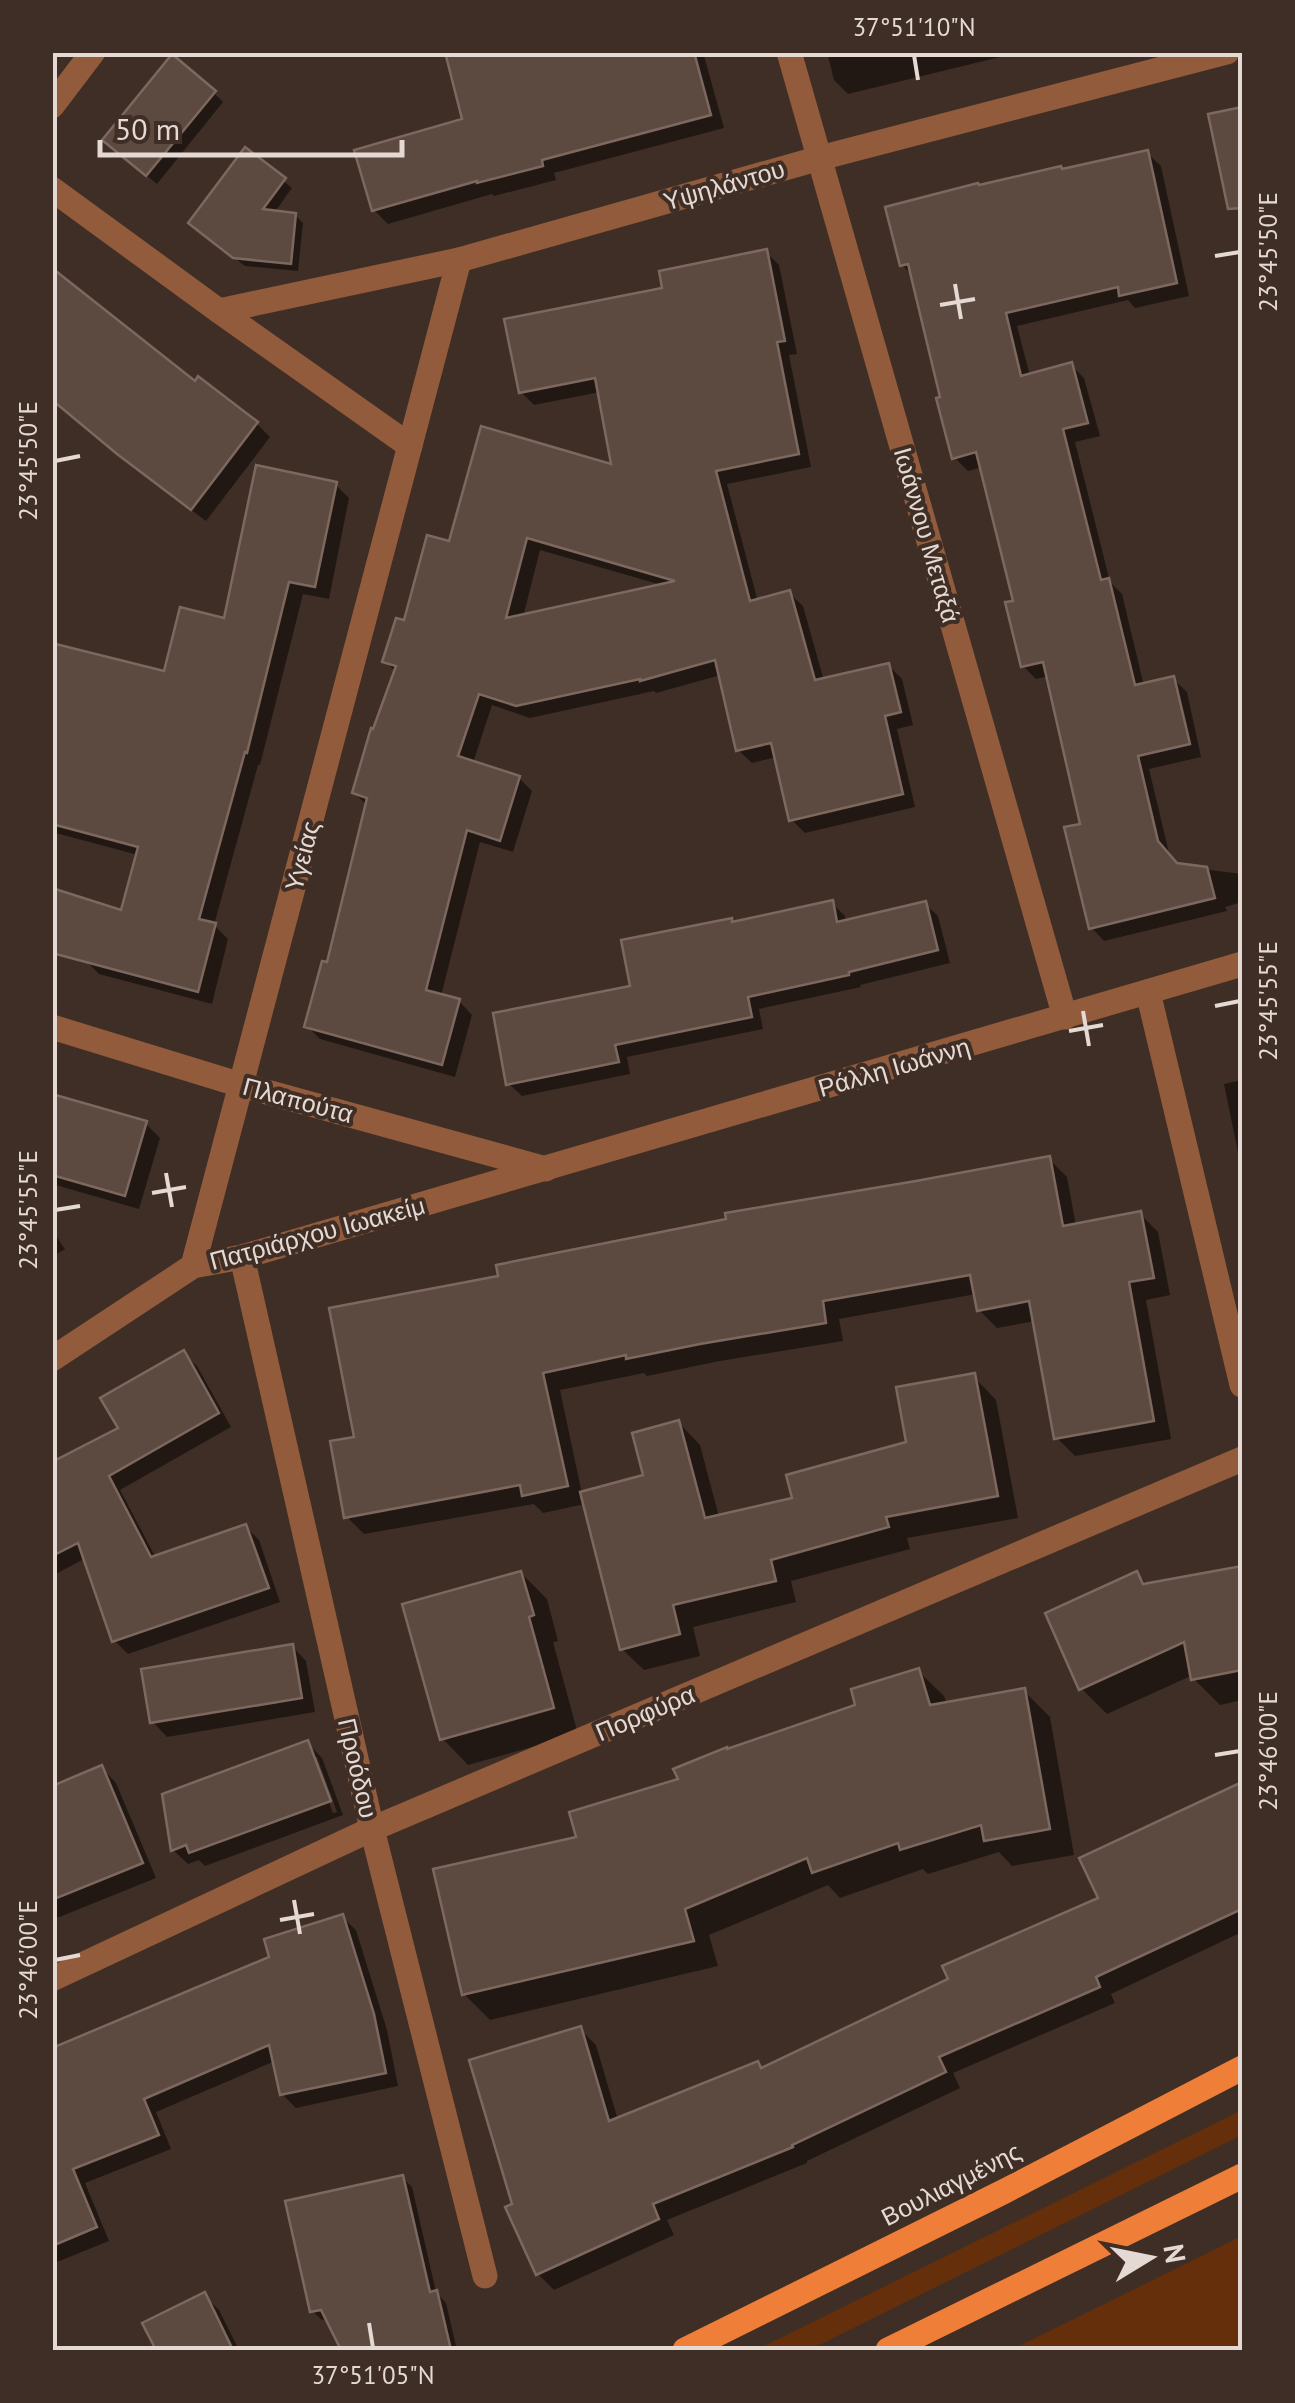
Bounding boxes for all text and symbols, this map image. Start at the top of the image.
text: 37°51'10"N [852,11,976,43]
scale bar [100,95,402,157]
text: 50 m [115,109,180,148]
street label: Υψηλάντου [660,152,788,218]
text: 23°45'50"E [1252,192,1284,312]
text: 23°45'50"E [12,401,44,521]
street label: Ιωάννου Μεταξά [887,444,967,626]
street label: Υγείας [277,817,327,895]
text: 23°45'55"E [1252,941,1284,1061]
street label: Ράλλη Ιωάννη [814,1030,974,1104]
street label: Πλαπούτα [239,1070,357,1130]
text: 23°45'55"E [12,1150,44,1270]
street label: Πατριάρχου Ιωακείμ [206,1189,428,1277]
street label: Πορφύρα [591,1678,699,1748]
text: 23°46'00"E [1252,1691,1284,1811]
street label: Προόδου [331,1715,385,1821]
text: 23°46'00"E [12,1900,44,2020]
street label: Βουλιαγμένης [876,2135,1026,2233]
north arrow [1100,2208,1200,2308]
text: N [1155,2241,1195,2266]
text: 37°51'05"N [311,2359,435,2391]

